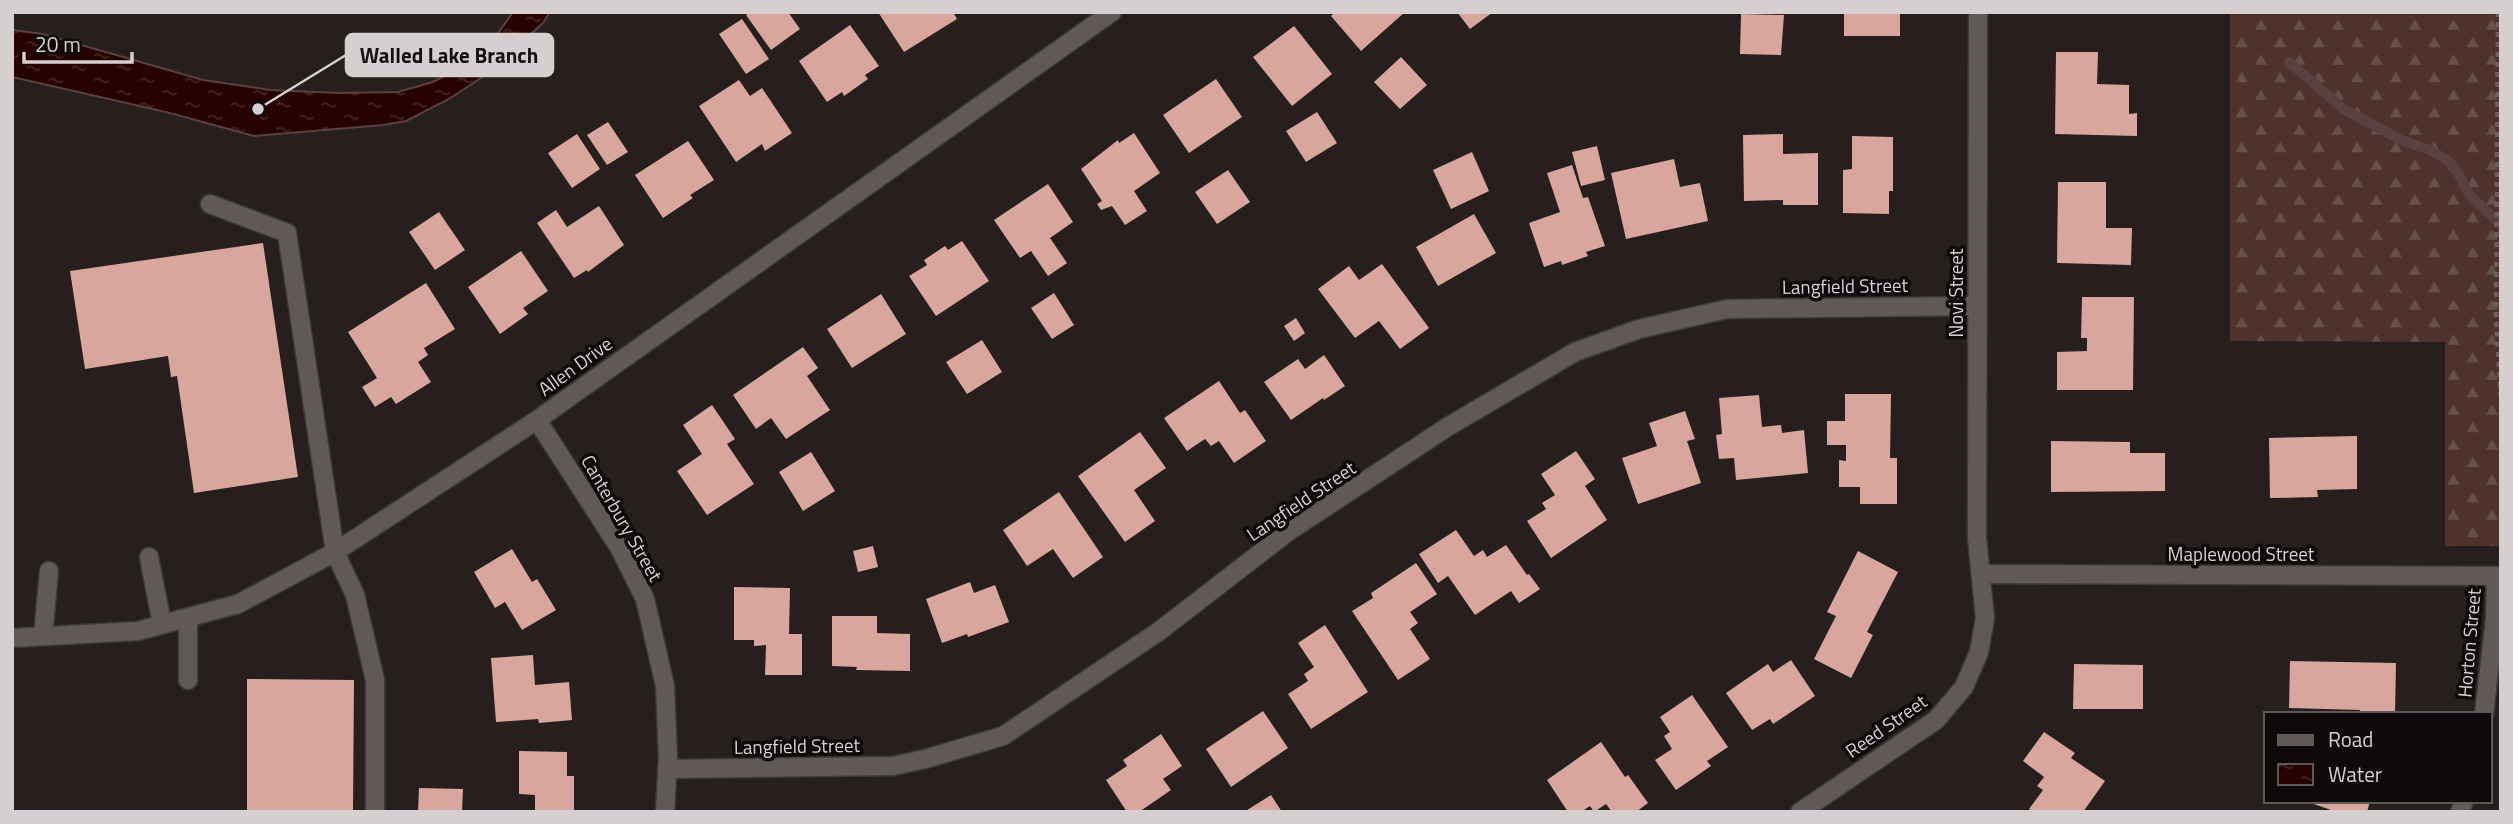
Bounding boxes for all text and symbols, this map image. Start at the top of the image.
scale bar [24,21,133,65]
text: 20 m [35,28,81,60]
callout: Walled Lake Branch [346,34,553,76]
text: Walled Lake Branch [360,39,538,71]
street label: Novi Street [1941,248,1970,338]
street label: Langfield Street [1782,270,1909,301]
street label: Allen Drive [532,329,618,402]
street label: Canterbury Street [574,449,671,587]
street label: Langfield Street [1240,453,1361,548]
street label: Maplewood Street [2167,539,2315,568]
street label: Horton Street [2449,587,2488,699]
street label: Reed Street [1839,687,1933,764]
legend [2264,712,2492,803]
text: Road [2328,723,2373,755]
street label: Langfield Street [734,730,861,761]
text: Water [2328,758,2382,790]

